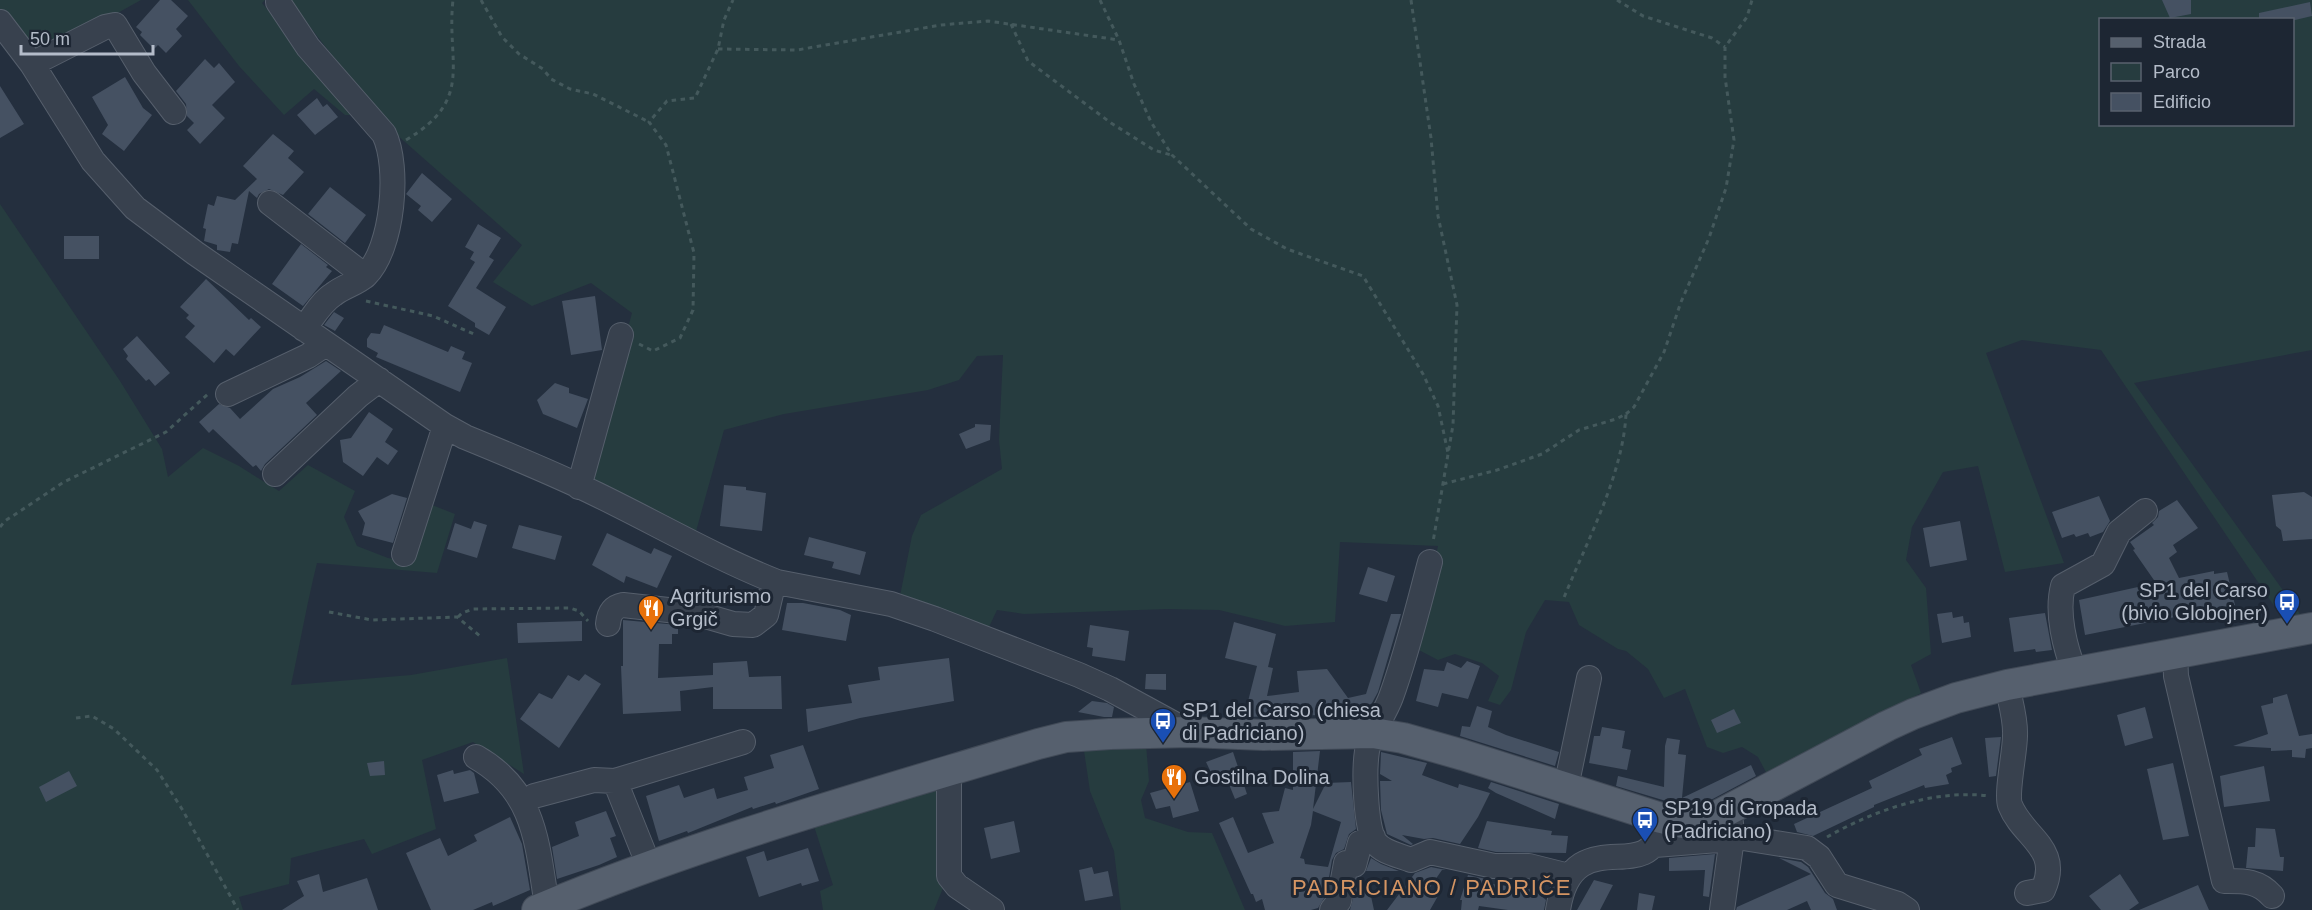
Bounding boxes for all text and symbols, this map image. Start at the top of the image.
scale bar [21,18,153,56]
legend [2099,18,2294,126]
text: 50 m [30,29,70,49]
text: Strada [2153,32,2207,52]
text: Parco [2153,62,2200,82]
text: Edificio [2153,92,2211,112]
place label: SP1 del Carso (bivio Globojner) [2121,579,2268,624]
place label: Agriturismo Grgič [670,585,771,630]
bus stop icon: SP1 del Carso (bivio Globojner) [2272,587,2302,625]
restaurant icon: Agriturismo Grgič [636,593,666,631]
place label: SP1 del Carso (chiesa di Padriciano) [1182,699,1382,744]
bus stop icon: SP1 del Carso (chiesa di Padriciano) [1148,706,1178,744]
restaurant icon: Gostilna Dolina [1159,762,1189,800]
place label: Gostilna Dolina [1194,766,1331,788]
place label: SP19 di Gropada (Padriciano) [1664,797,1818,842]
bus stop icon: SP19 di Gropada (Padriciano) [1630,805,1660,843]
district label: PADRICIANO / PADRIČE [1292,875,1572,900]

